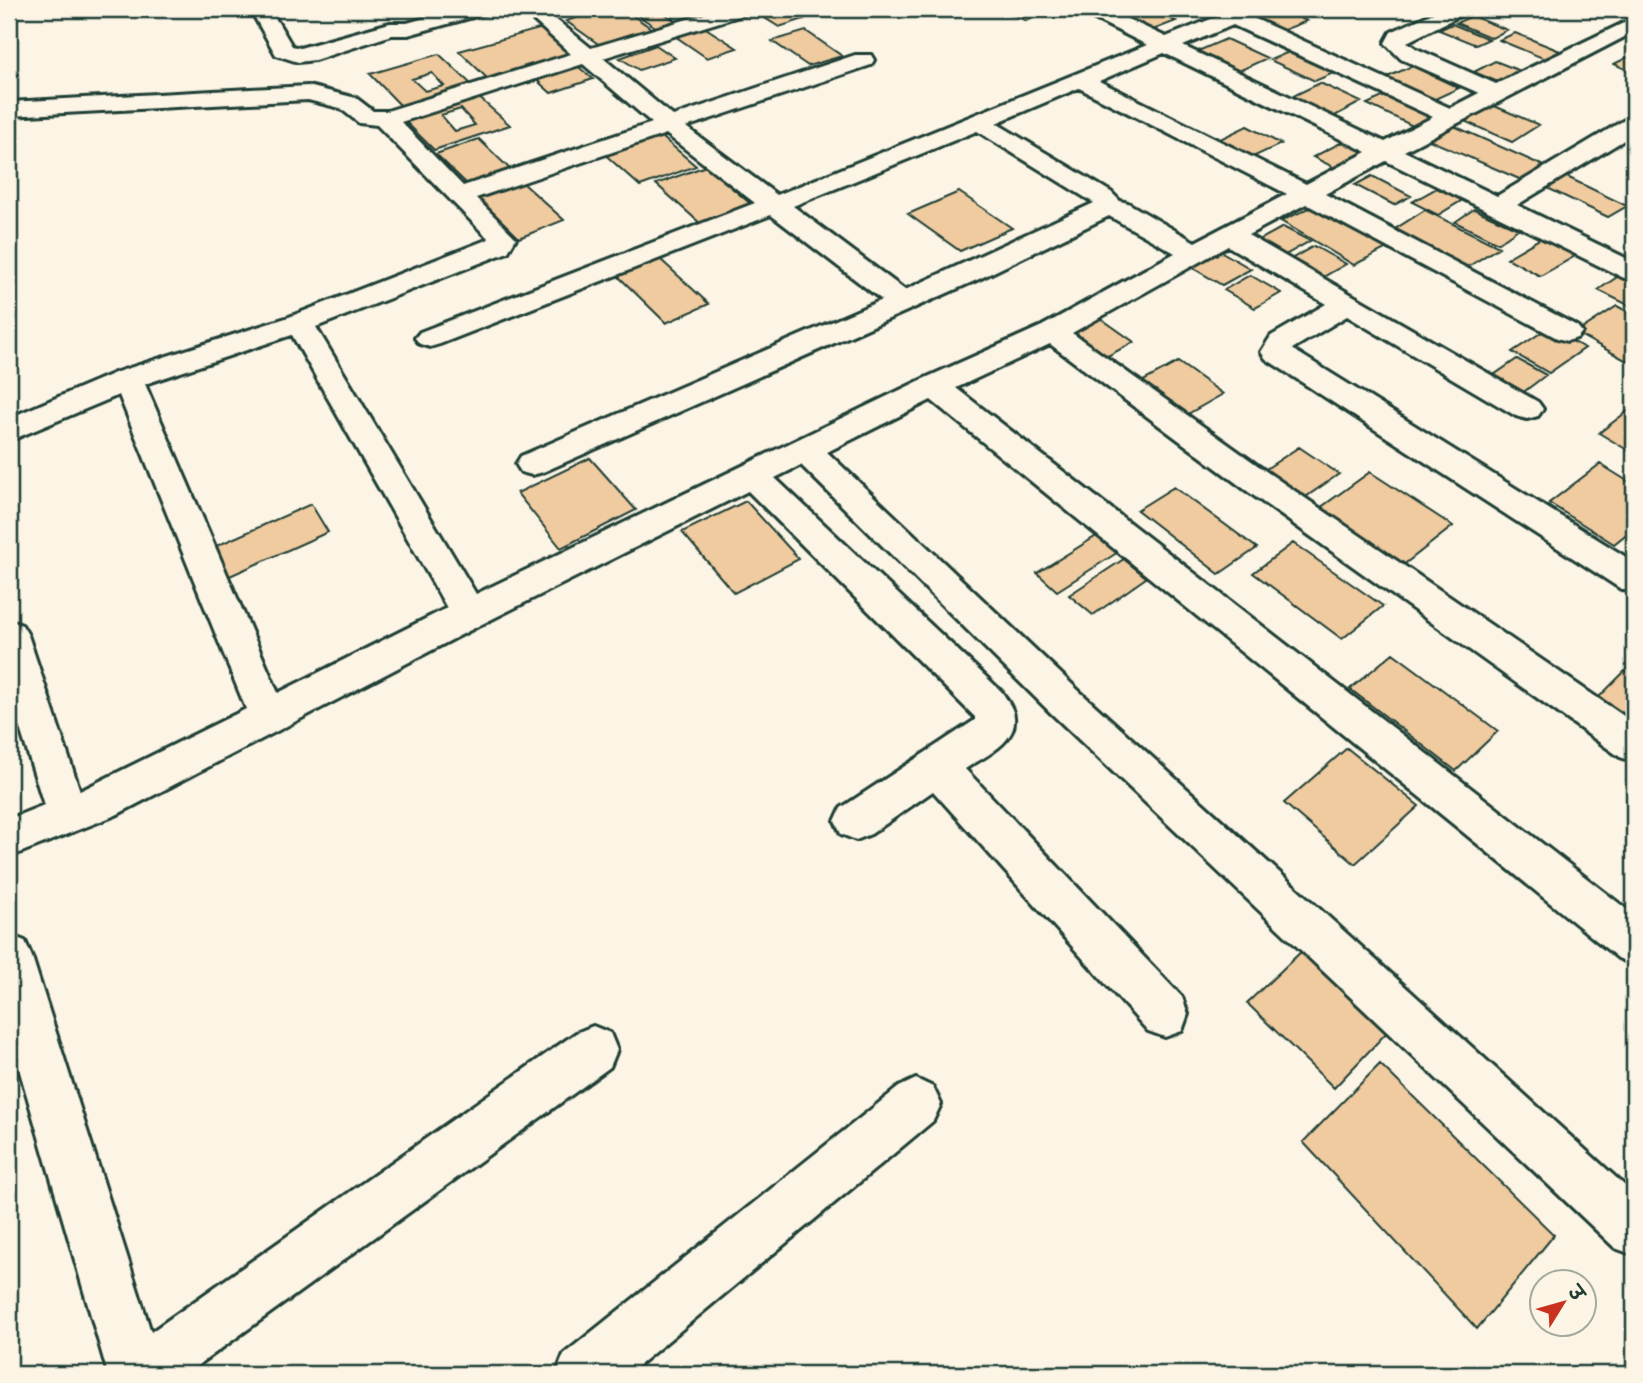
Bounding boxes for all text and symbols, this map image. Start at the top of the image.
north arrow [1528,1268,1598,1338]
text: उ [1560,1279,1591,1309]

